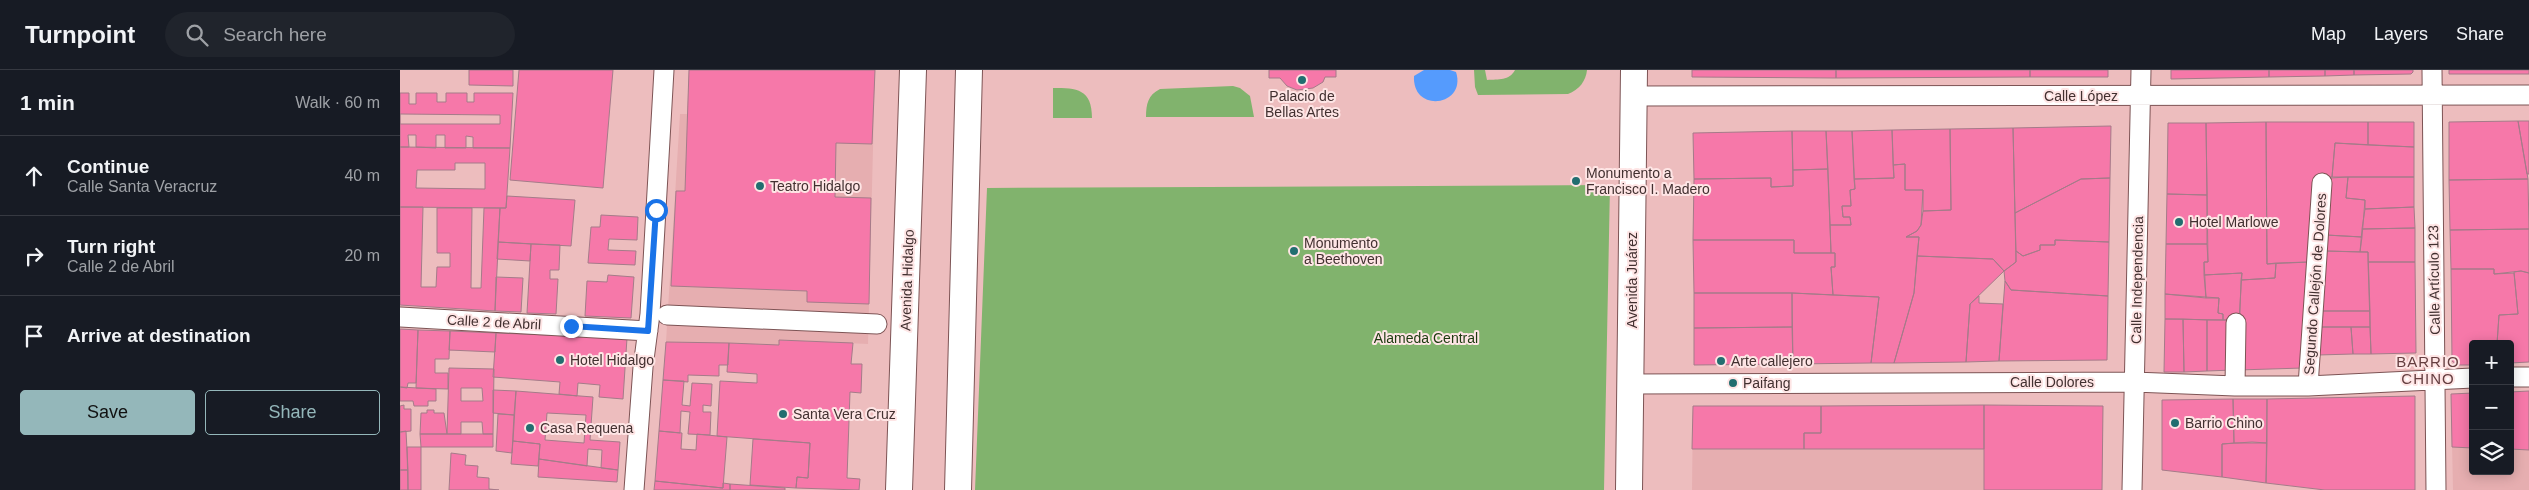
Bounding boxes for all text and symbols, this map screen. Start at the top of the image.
search box [165,12,515,57]
text: Turnpoint [25,21,135,48]
icon: search [183,21,211,49]
text: Search here [223,24,327,45]
text: Map [2311,24,2346,44]
text: Layers [2374,24,2428,44]
text: Share [2456,24,2504,44]
marker: Palacio de Bellas Artes [1296,74,1308,86]
place label: Palacio de Bellas Artes [1265,88,1339,120]
street label: Calle López [2044,88,2118,104]
text: 1 min [20,91,75,114]
text: Walk · 60 m [295,94,380,111]
text: Continue [67,156,149,177]
icon: ahead [20,162,48,190]
place label: Monumento a Francisco I. Madero [1586,165,1710,197]
text: 40 m [344,167,380,184]
marker: Monumento a Francisco I. Madero [1570,175,1582,187]
text: Calle Santa Veracruz [67,178,217,195]
place label: Teatro Hidalgo [770,178,860,194]
marker: Teatro Hidalgo [754,180,766,192]
street label: Segundo Callejón de Dolores [2301,193,2329,375]
route start [645,199,668,222]
place label: Hotel Marlowe [2189,214,2279,230]
street label: Calle Independencia [2128,216,2146,344]
marker: Hotel Marlowe [2173,216,2185,228]
street label: Calle Artículo 123 [2425,225,2443,335]
street label: Avenida Hidalgo [897,229,917,331]
street label: Avenida Juárez [1624,232,1640,328]
place label: Monumento a Beethoven [1304,235,1383,267]
text: Turn right [67,236,155,257]
icon: right [20,242,48,270]
marker: Monumento a Beethoven [1288,245,1300,257]
text: 20 m [344,247,380,264]
text: Calle 2 de Abril [67,258,175,275]
street label: Calle 2 de Abril [447,312,541,332]
route end [560,315,583,338]
icon: arrive [20,322,48,350]
text: Arrive at destination [67,325,251,346]
park label: Alameda Central [1374,330,1478,346]
map controls [2469,340,2514,475]
button: + [2469,340,2514,385]
place label: Hotel Hidalgo [570,352,654,368]
place label: Arte callejero [1731,353,1813,369]
district label: BARRIO CHINO [2396,353,2460,387]
marker: Hotel Hidalgo [554,354,566,366]
marker: Arte callejero [1715,355,1727,367]
street label: Calle Dolores [2010,374,2094,390]
place label: Paifang [1743,375,1790,391]
marker: Paifang [1727,377,1739,389]
button: − [2469,385,2514,430]
button: Save [20,390,195,435]
button: Share [205,390,380,435]
place label: Santa Vera Cruz [793,406,896,422]
marker: Santa Vera Cruz [777,408,789,420]
place label: Barrio Chino [2185,415,2263,431]
marker: Barrio Chino [2169,417,2181,429]
place label: Casa Requena [540,420,634,436]
marker: Casa Requena [524,422,536,434]
button: layers [2469,430,2514,475]

